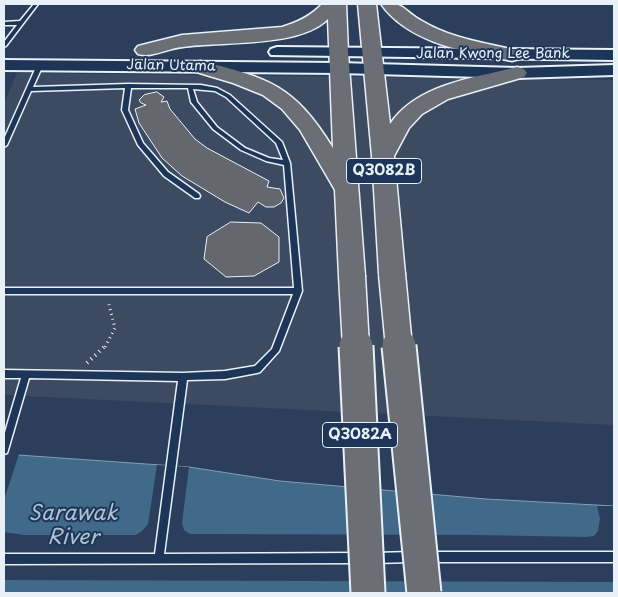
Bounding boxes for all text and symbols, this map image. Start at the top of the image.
street label: Jalan Kwong Lee Bank [416,46,570,62]
street label: Jalan Utama [126,57,216,75]
road number: Q3082B [346,158,422,184]
road number: Q3082A [322,422,398,448]
water label: Sarawak River [29,501,117,551]

